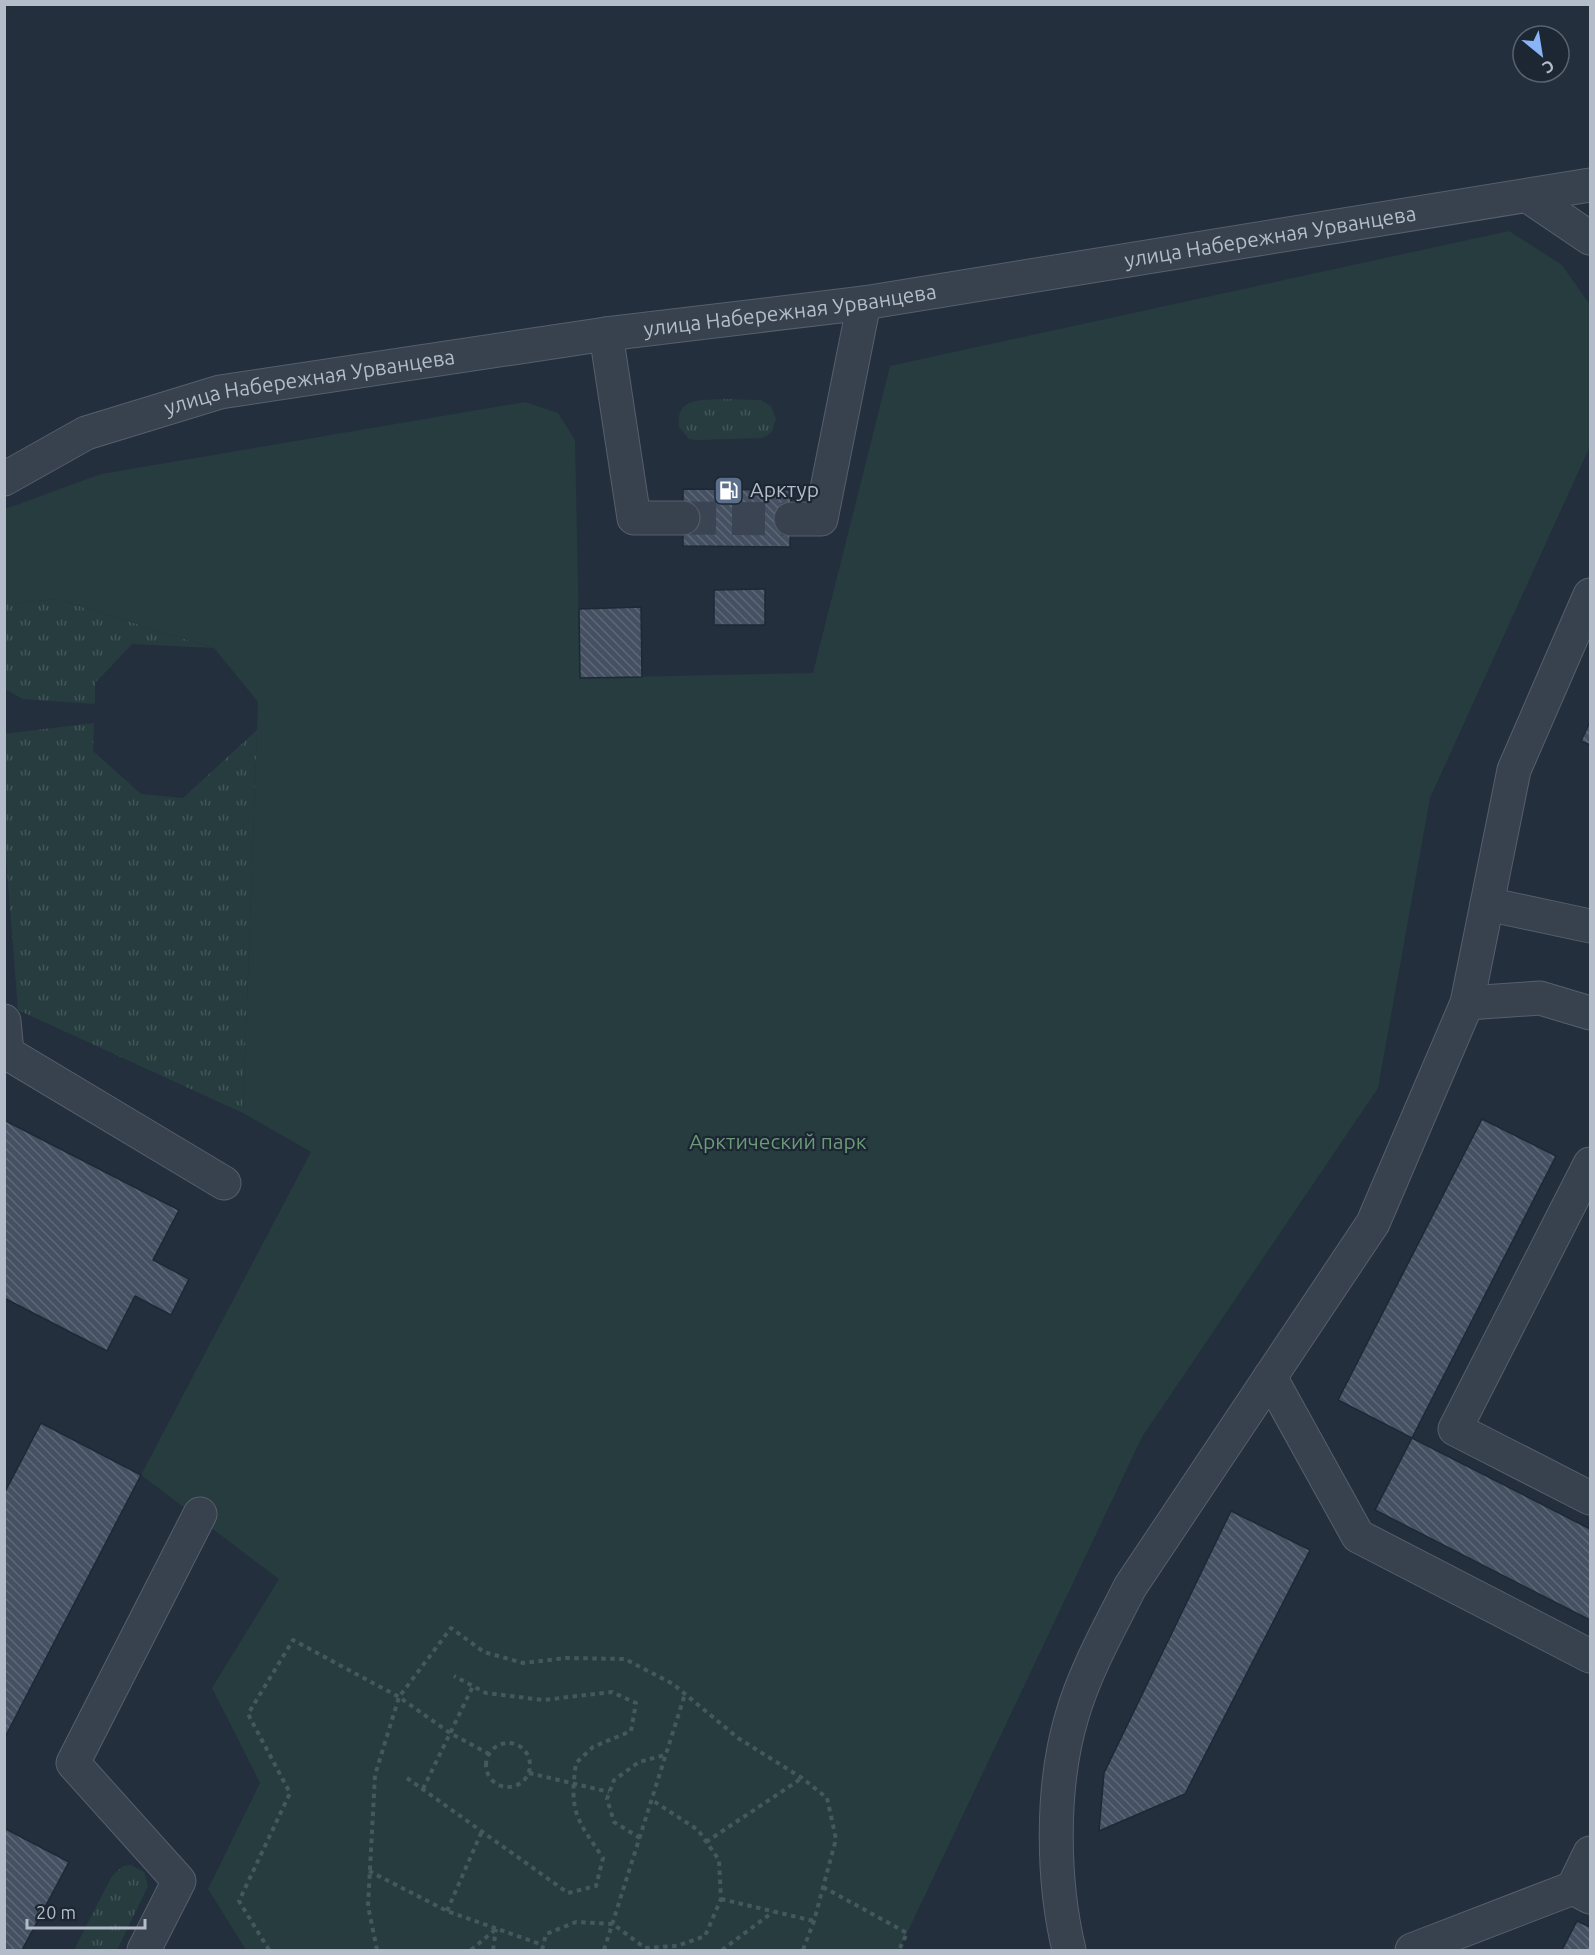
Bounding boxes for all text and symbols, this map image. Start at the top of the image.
north arrow [1511,24,1571,84]
text: С [1540,57,1557,77]
street label: улица Набережная Урванцева [1123,200,1418,271]
street label: улица Набережная Урванцева [642,278,938,340]
street label: улица Набережная Урванцева [161,344,456,419]
fuel station icon: Арктур [713,474,745,506]
place label: Арктур [750,477,819,501]
park label: Арктический парк [689,1129,867,1153]
scale bar [27,1892,146,1930]
text: 20 m [36,1902,76,1922]

